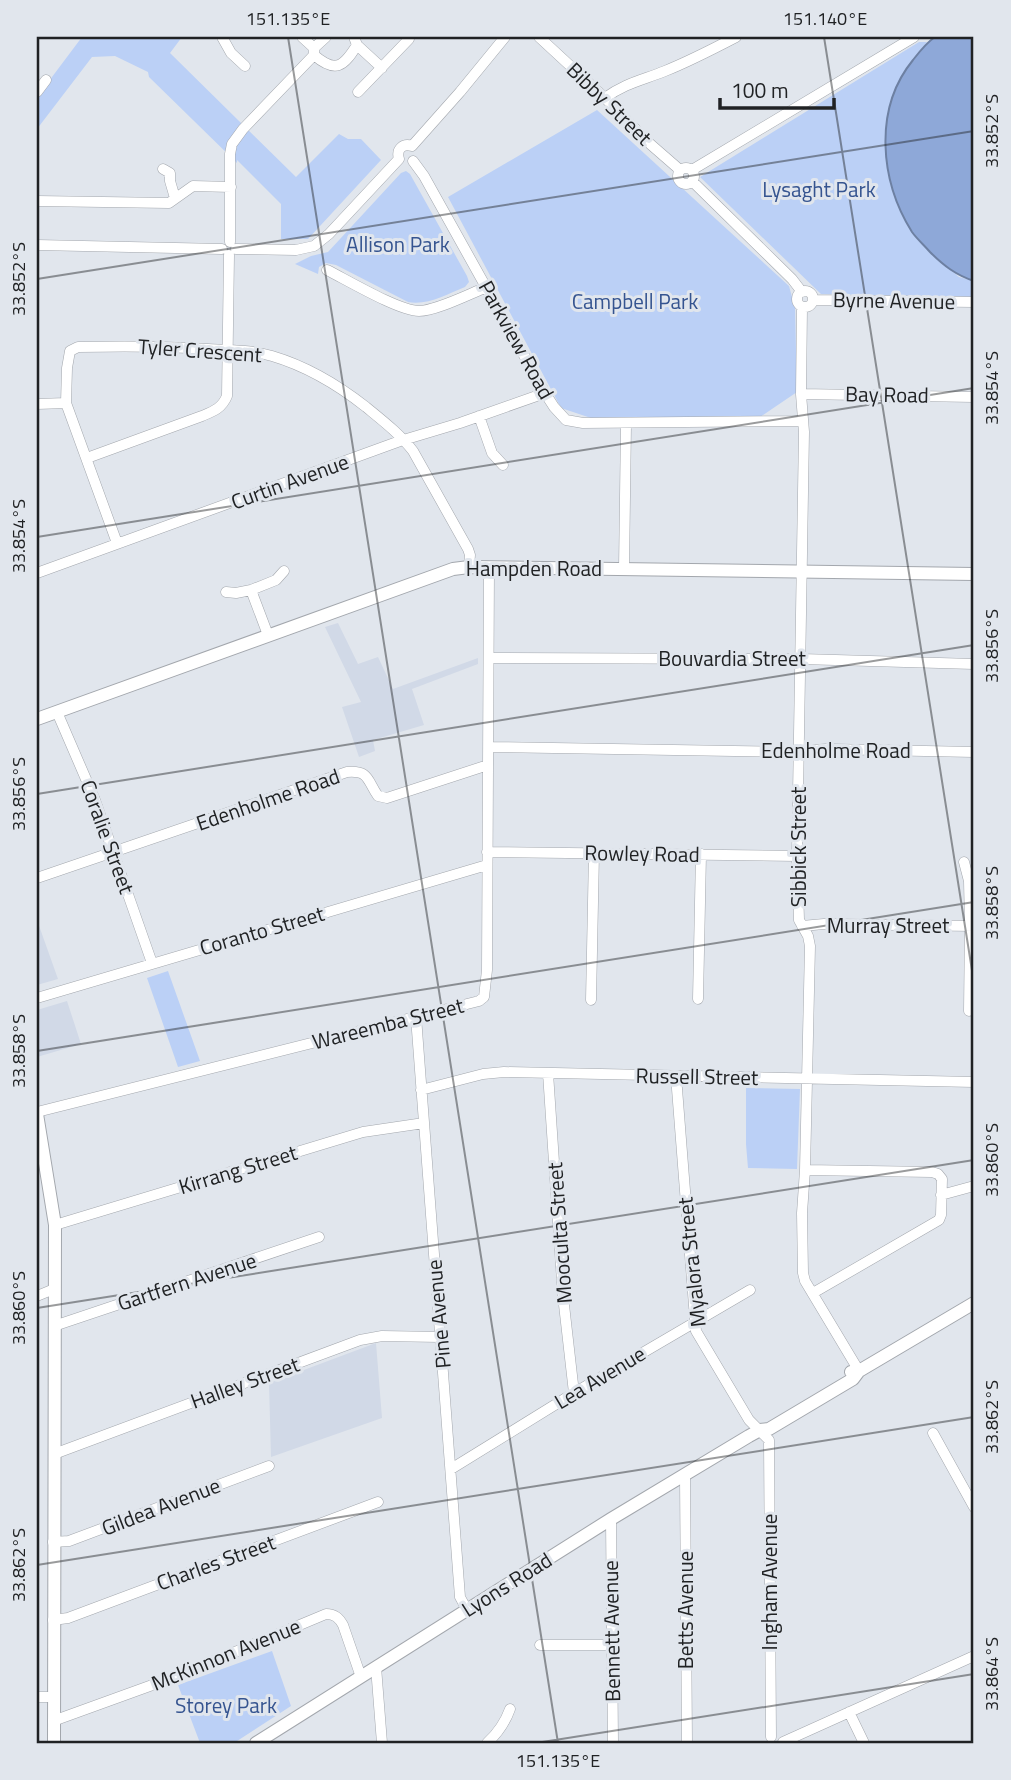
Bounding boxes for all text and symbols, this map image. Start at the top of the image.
text: 151.135°E [246,5,330,32]
text: 151.140°E [783,5,867,32]
street label: Bibby Street [560,54,660,153]
scale bar [720,66,834,110]
text: 100 m [731,74,788,106]
text: 33.852°S [978,94,1005,168]
park label: Lysaght Park [762,173,876,205]
park label: Allison Park [346,228,450,260]
text: 33.852°S [5,242,32,316]
street label: Parkview Road [471,274,563,405]
street label: Byrne Avenue [833,283,956,317]
park label: Campbell Park [572,285,698,317]
street label: Tyler Crescent [137,330,264,370]
text: 33.854°S [978,351,1005,425]
street label: Bay Road [845,377,929,411]
street label: Curtin Avenue [226,445,353,517]
text: 33.854°S [5,499,32,573]
street label: Hampden Road [466,552,602,584]
text: 33.856°S [978,609,1005,683]
street label: Bouvardia Street [658,642,806,674]
street label: Edenholme Road [761,734,911,766]
text: 33.856°S [5,757,32,831]
street label: Edenholme Road [192,760,344,839]
street label: Coralie Street [73,775,144,899]
street label: Sibbick Street [782,786,814,907]
street label: Rowley Road [584,836,700,870]
text: 33.858°S [978,866,1005,940]
street label: Coranto Street [196,897,329,963]
street label: Murray Street [827,909,950,941]
street label: Wareemba Street [309,989,467,1057]
text: 33.858°S [5,1014,32,1088]
street label: Russell Street [635,1059,759,1093]
text: 33.860°S [978,1123,1005,1197]
street label: Kirrang Street [174,1136,302,1202]
street label: Mooculta Street [538,1161,580,1305]
street label: Myalora Street [668,1195,714,1329]
street label: Gartfern Avenue [113,1244,260,1319]
street label: Pine Avenue [417,1258,459,1370]
text: 33.860°S [5,1271,32,1345]
street label: Lea Avenue [548,1337,651,1417]
street label: Halley Street [186,1347,304,1417]
text: 33.862°S [978,1380,1005,1454]
street label: Gildea Avenue [97,1469,225,1543]
street label: Ingham Avenue [753,1514,785,1650]
street label: Charles Street [152,1526,280,1598]
text: 33.862°S [5,1528,32,1602]
street label: Lyons Road [455,1544,558,1625]
street label: Betts Avenue [669,1551,701,1669]
street label: Bennett Avenue [594,1560,628,1702]
street label: McKinnon Avenue [146,1610,305,1699]
text: 33.864°S [978,1637,1005,1711]
park label: Storey Park [175,1689,277,1721]
text: 151.135°E [516,1747,600,1774]

